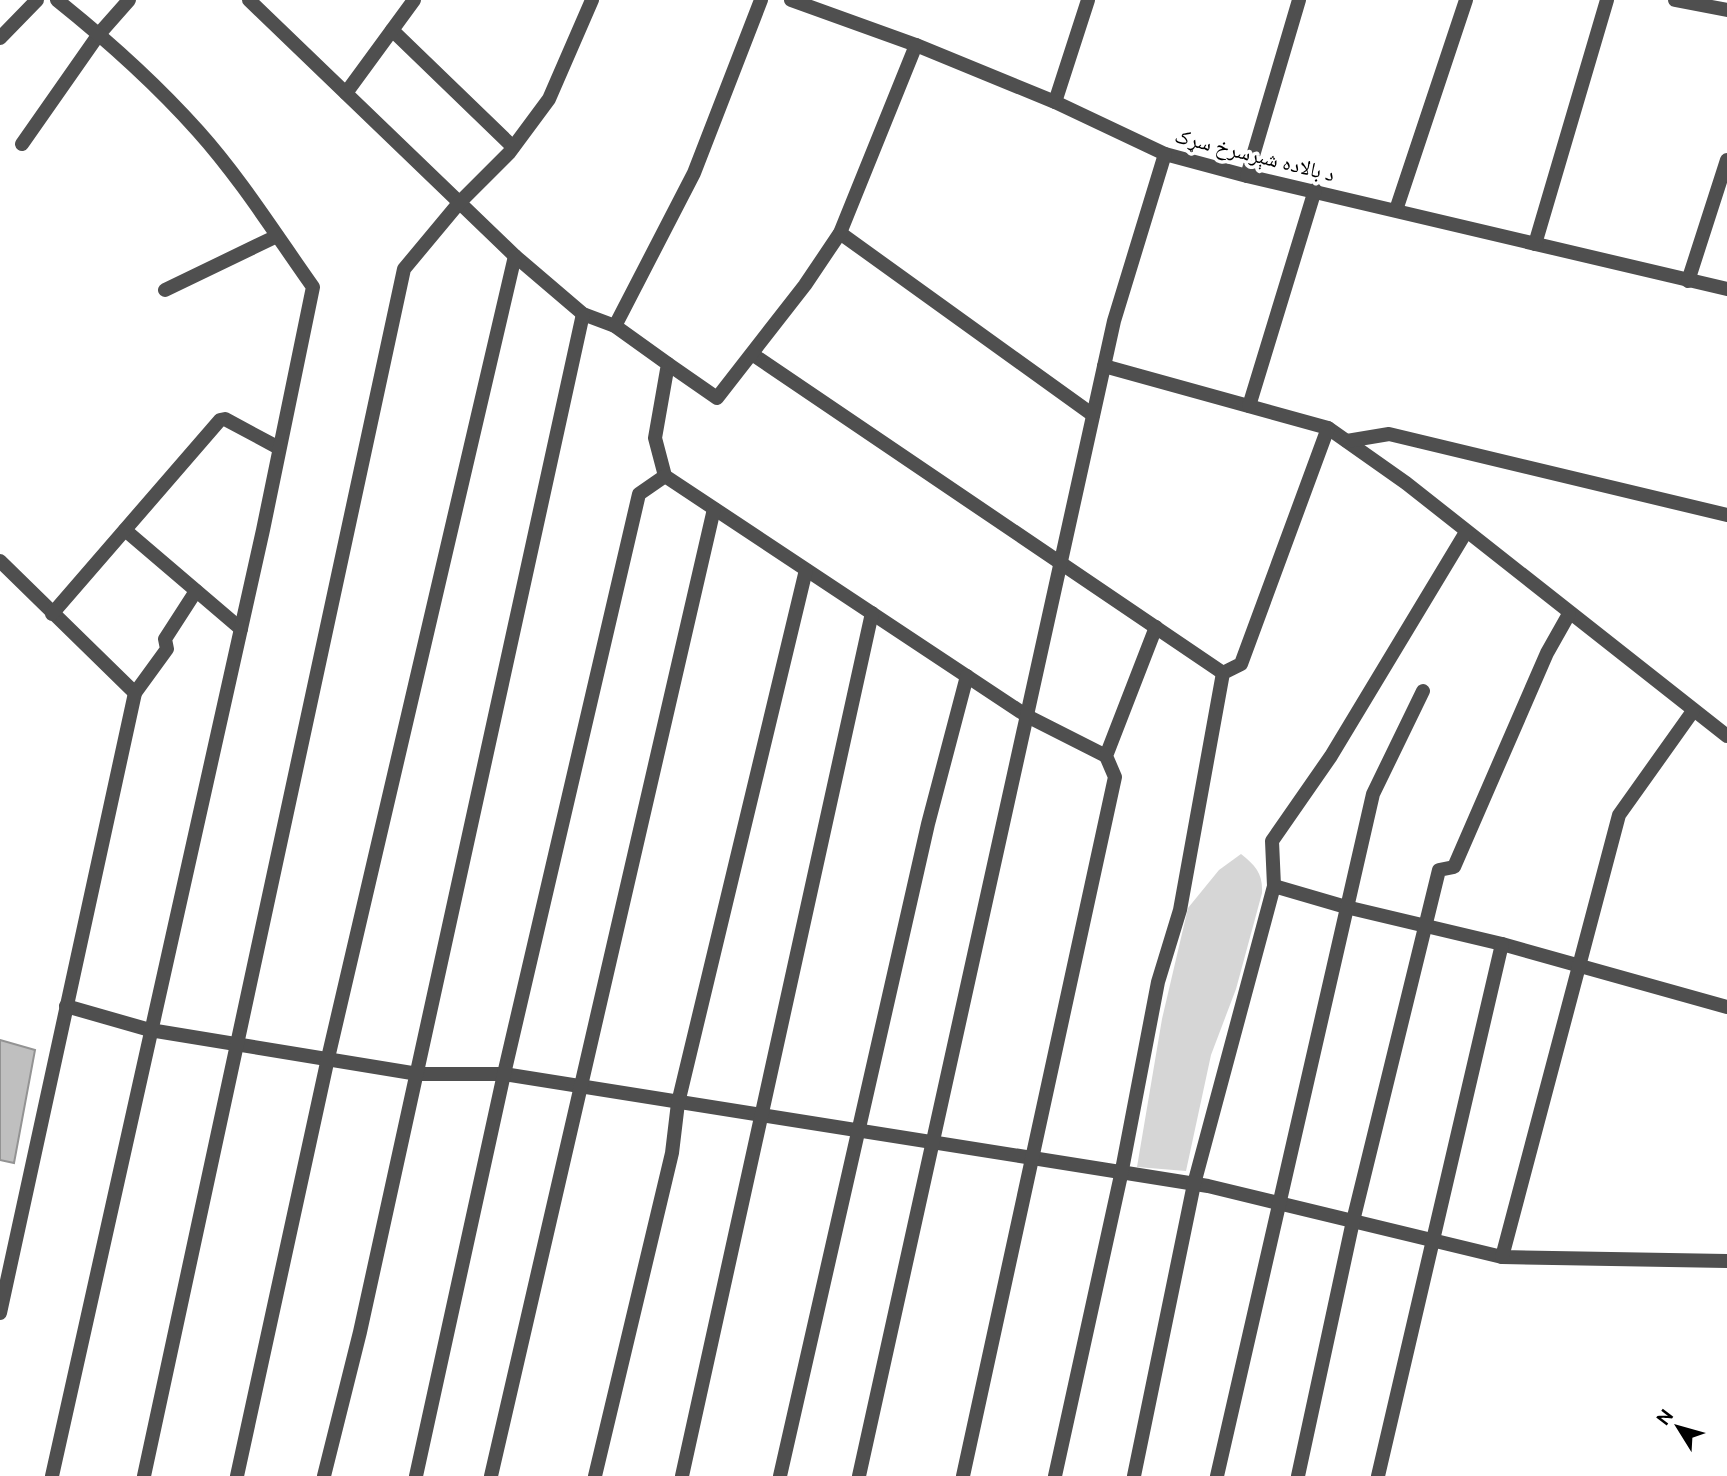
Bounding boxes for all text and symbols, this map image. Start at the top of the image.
street label: د بالاده شېرسرخ سړک [1172,123,1337,188]
north arrow [1643,1392,1713,1462]
text: N [1651,1404,1677,1429]

